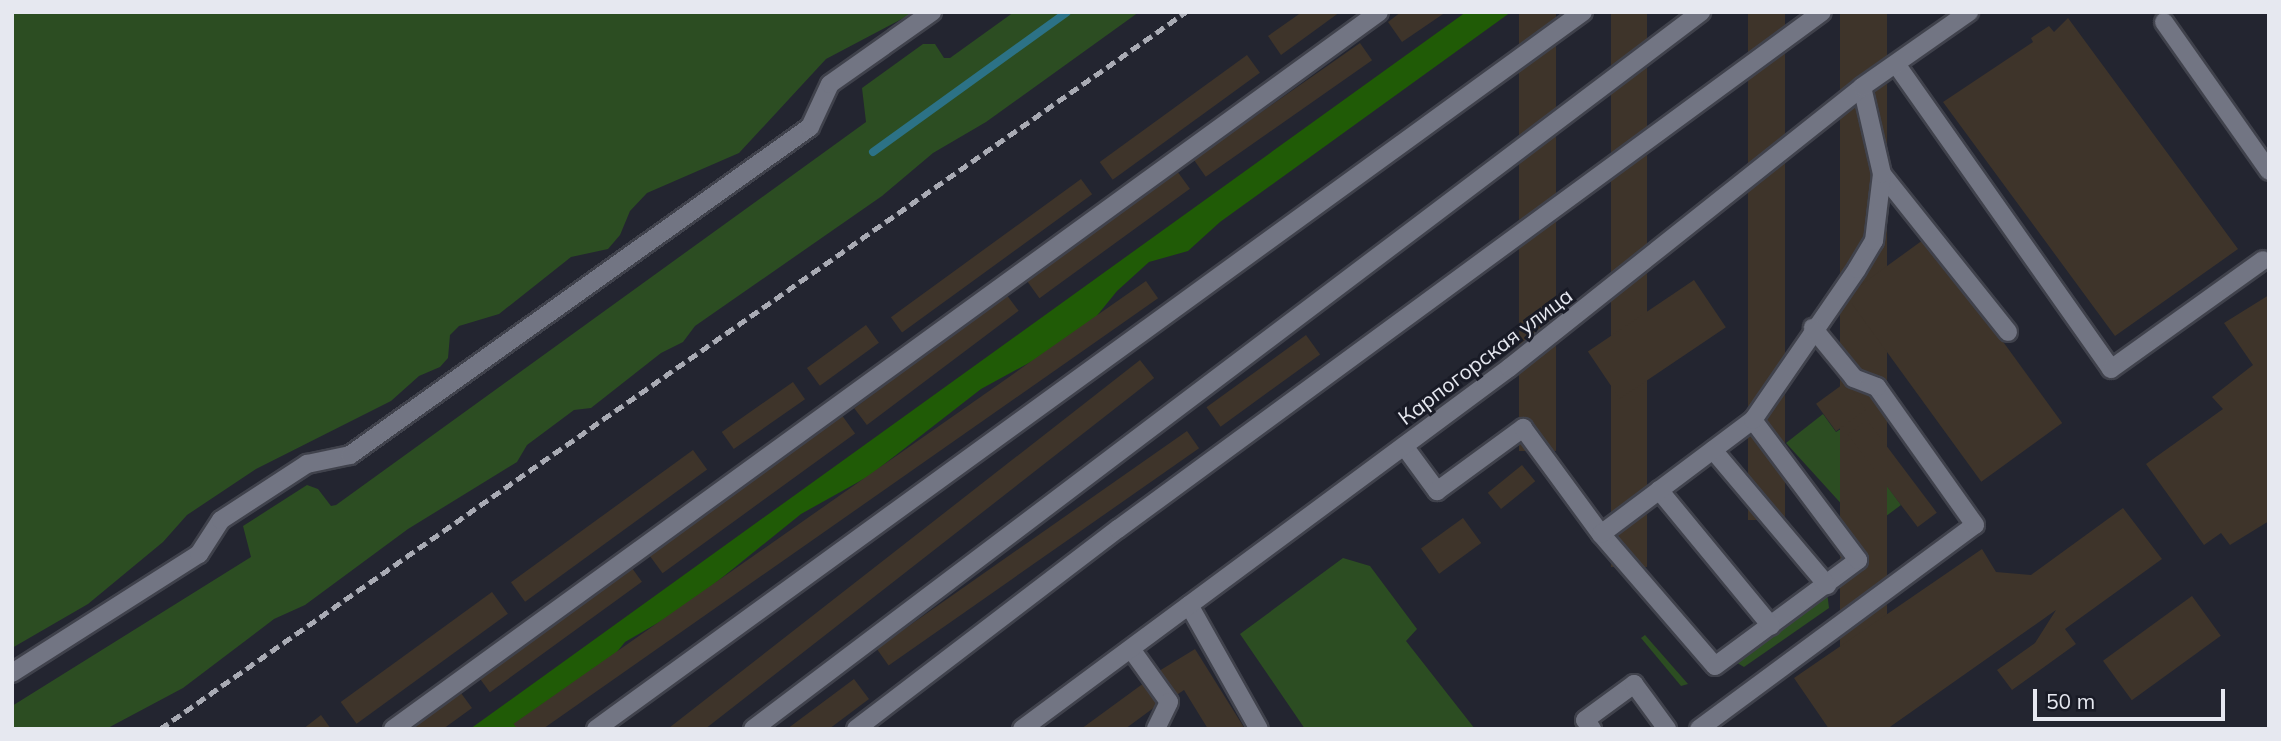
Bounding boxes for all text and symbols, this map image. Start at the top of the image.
street label: Карпогорская улица [1393,282,1577,430]
scale bar [2036,674,2228,718]
text: 50 m [2046,688,2095,714]

